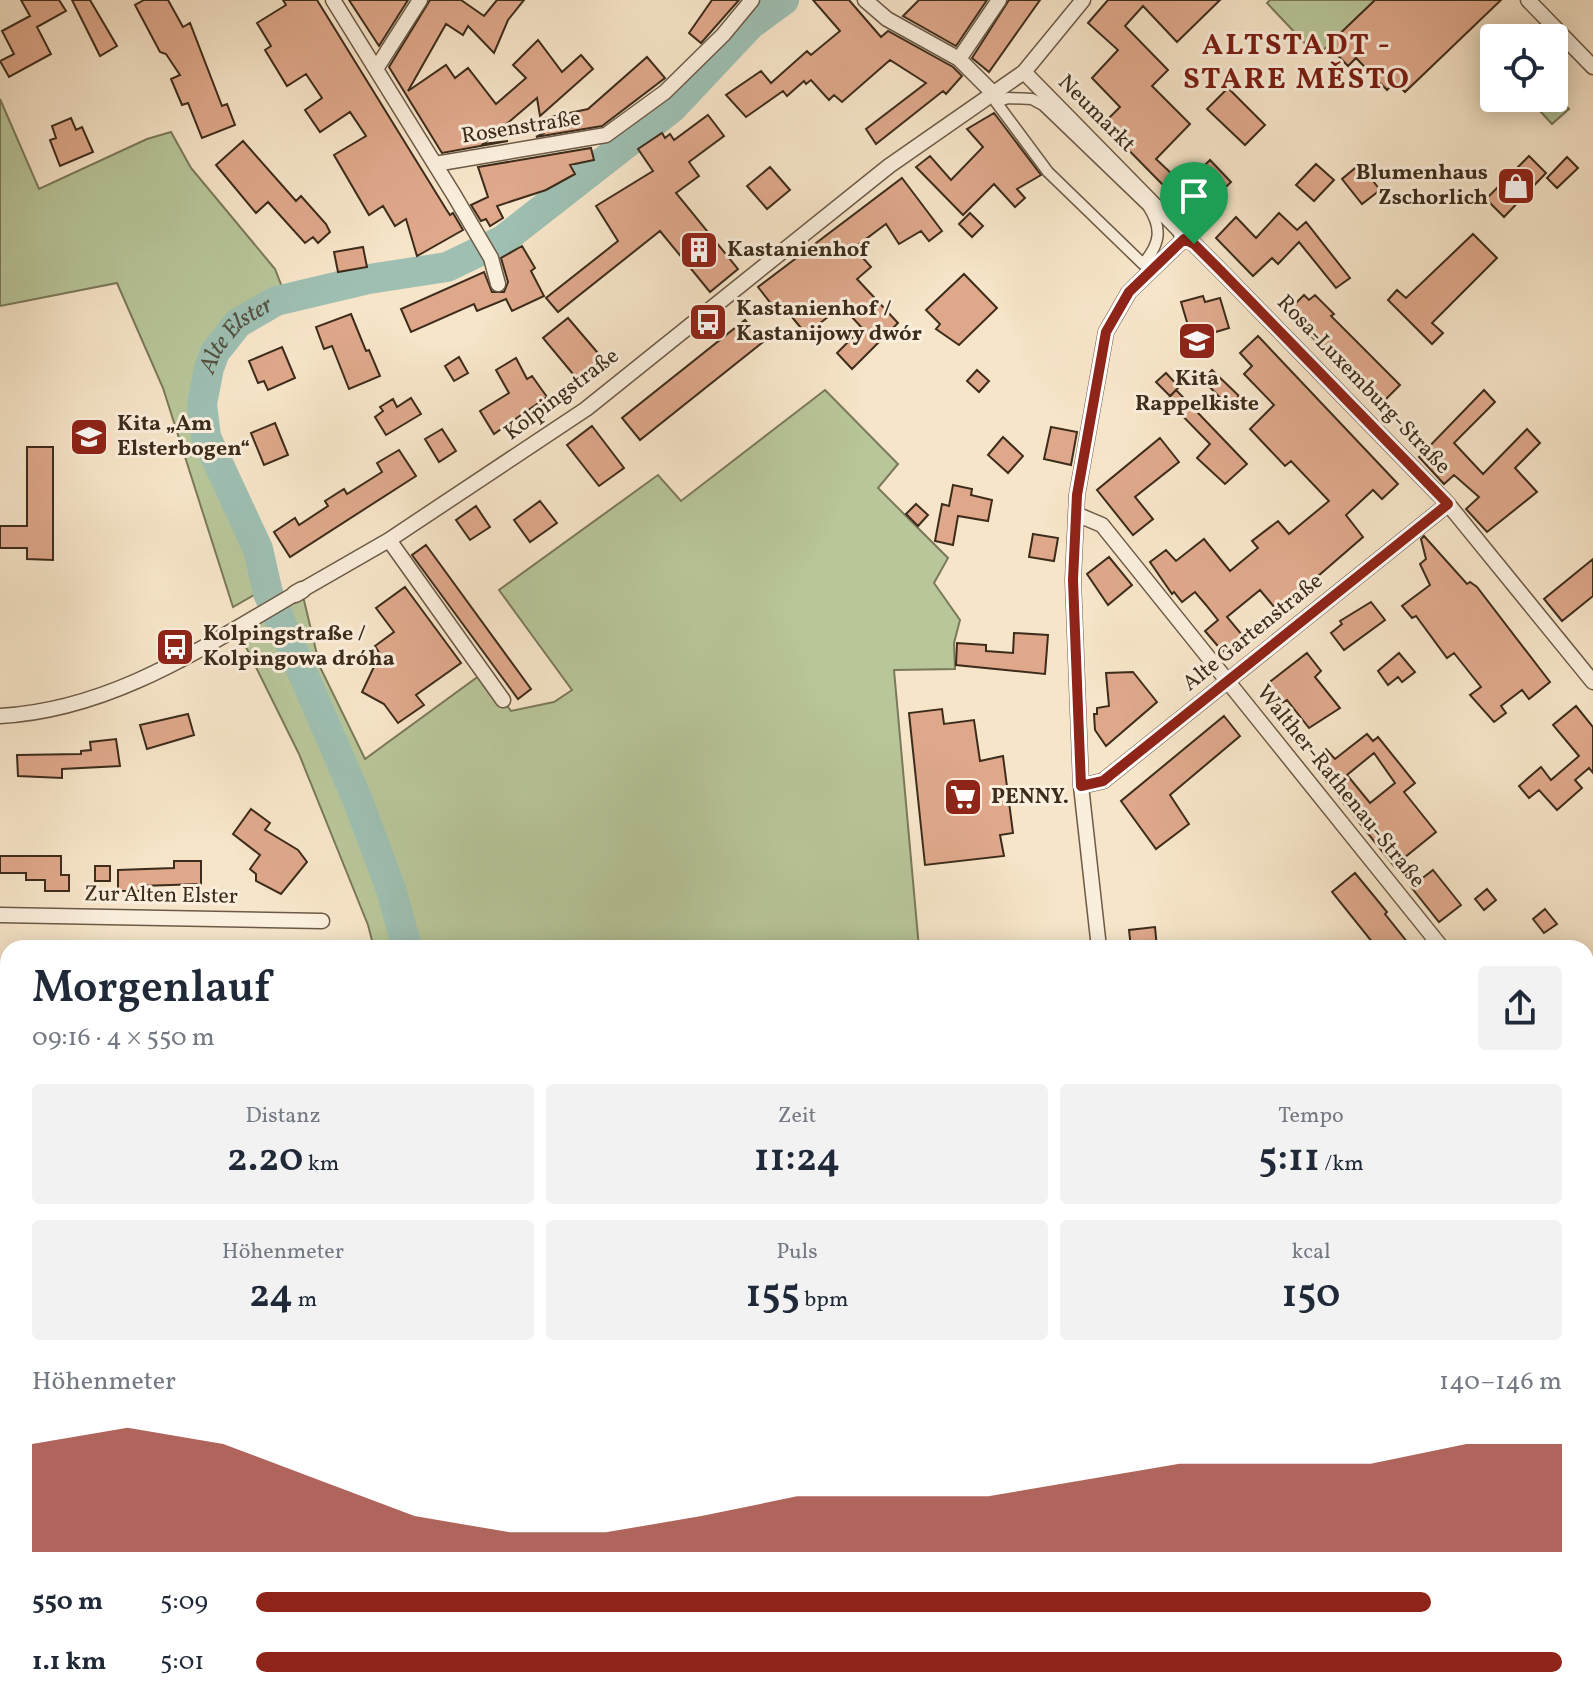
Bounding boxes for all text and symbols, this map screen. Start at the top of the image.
map controls [1480,24,1568,112]
button: locate [1480,24,1568,112]
district label: ALTSTADT - STARE MĚSTO [1183,25,1411,101]
street label: Neumarkt [1050,68,1142,160]
street label: Rosenstraße [459,103,583,153]
place label: Blumenhaus Zschorlich [1356,158,1488,214]
pin [1160,162,1228,244]
shop icon: Blumenhaus Zschorlich [1495,165,1537,207]
icon: arrive [1172,174,1216,218]
building icon: Kastanienhof [678,229,720,271]
place label: Kastanienhof [727,235,870,266]
street label: Rosa-Luxemburg-Straße [1269,288,1457,482]
water label: Alte Elster [191,289,280,379]
place label: Kastanienhof / Kastanijowy dwór [736,294,922,350]
bus stop icon: Kastanienhof / Kastanijowy dwór [687,301,729,343]
school or university icon: Kita Rappelkiste [1176,320,1218,362]
street label: Kolpingstraße [498,342,626,448]
place label: Kita Rappelkiste [1135,364,1259,420]
place label: Kita „Am Elsterbogen“ [117,409,250,465]
school or university icon: Kita „Am Elsterbogen“ [68,416,110,458]
street label: Alte Gartenstraße [1176,567,1330,699]
place label: Kolpingstraße / Kolpingowa dróha [203,619,395,675]
bus stop icon: Kolpingstraße / Kolpingowa dróha [154,626,196,668]
street label: Walther-Rathenau-Straße [1248,679,1432,895]
supermarket icon: PENNY. [942,776,984,818]
place label: PENNY. [991,782,1069,813]
street label: Zur Alten Elster [84,879,238,913]
text: Morgenlauf [32,959,271,1020]
button: share [1478,966,1562,1050]
text: 09:16 · 4 × 550 m [32,1020,215,1056]
text: Distanz [246,1101,320,1132]
text: Zeit [778,1101,816,1132]
text: Tempo [1278,1101,1344,1132]
text: 2.20 [227,1132,303,1188]
text: 11:24 [754,1132,840,1188]
text: 5:11 [1258,1132,1320,1188]
text: km [303,1149,339,1180]
text: /km [1320,1149,1364,1180]
text: Höhenmeter [222,1237,344,1268]
text: Puls [776,1237,818,1268]
text: kcal [1291,1237,1331,1268]
text: 24 [249,1268,293,1324]
text: 155 [746,1268,800,1324]
text: 150 [1282,1268,1340,1324]
text: m [293,1285,317,1316]
text: bpm [800,1285,848,1316]
text: Höhenmeter [32,1364,176,1400]
text: 140–146 m [1439,1364,1562,1400]
text: 550 m [32,1584,103,1620]
text: 5:09 [160,1584,208,1620]
text: 1.1 km [32,1644,106,1680]
text: 5:01 [160,1644,204,1680]

